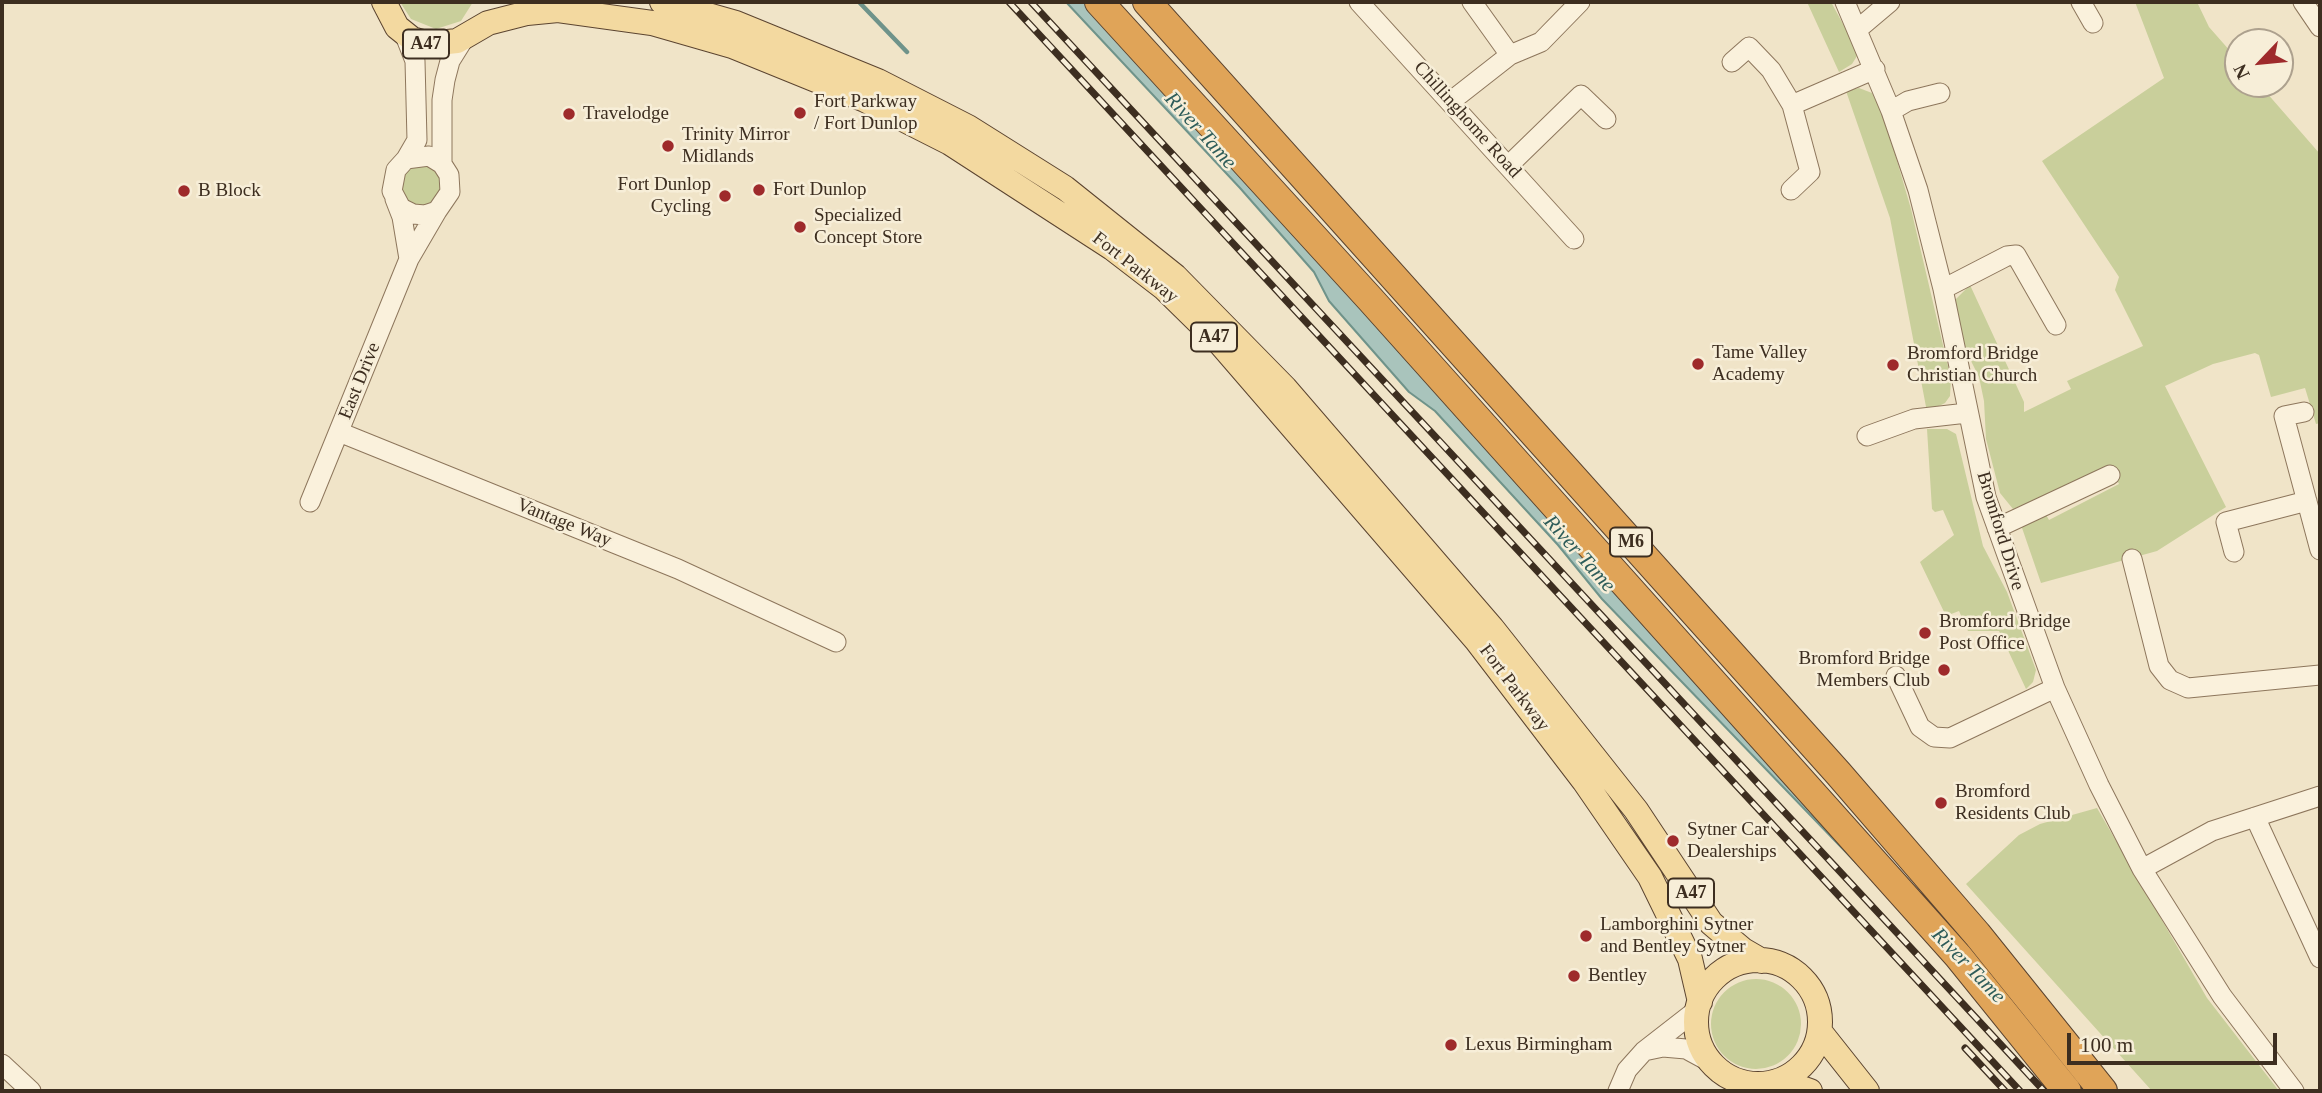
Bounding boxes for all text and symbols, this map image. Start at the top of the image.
north arrow [2224,28,2294,98]
road number: A47 [403,29,449,58]
street label: Chillinghome Road [1409,57,1525,183]
text: N [2229,61,2254,82]
water label: River Tame [1159,87,1241,175]
place label: Fort Parkway / Fort Dunlop [814,91,917,135]
place label: Travelodge [583,103,669,125]
marker: Fort Parkway / Fort Dunlop [792,105,808,121]
marker: Travelodge [561,106,577,122]
place label: Trinity Mirror Midlands [682,124,790,168]
marker: Trinity Mirror Midlands [660,138,676,154]
place label: Fort Dunlop Cycling [618,174,711,218]
place label: Fort Dunlop [773,179,866,201]
place label: B Block [198,180,261,202]
marker: Fort Dunlop [751,182,767,198]
marker: B Block [176,183,192,199]
marker: Fort Dunlop Cycling [717,188,733,204]
place label: Specialized Concept Store [814,205,922,249]
marker: Specialized Concept Store [792,219,808,235]
street label: Fort Parkway [1087,227,1183,309]
road number: A47 [1191,323,1237,352]
street label: East Drive [334,339,386,423]
place label: Tame Valley Academy [1712,342,1807,386]
place label: Bromford Bridge Christian Church [1907,343,2038,387]
marker: Tame Valley Academy [1690,356,1706,372]
marker: Bromford Bridge Christian Church [1885,357,1901,373]
street label: Bromford Drive [1971,469,2029,593]
street label: Vantage Way [513,494,615,552]
water label: River Tame [1538,510,1620,598]
road number: M6 [1610,528,1652,556]
place label: Bromford Bridge Post Office [1939,611,2070,655]
marker: Bromford Bridge Post Office [1917,625,1933,641]
street label: Fort Parkway [1474,640,1554,736]
place label: Bromford Bridge Members Club [1799,648,1930,692]
marker: Bromford Bridge Members Club [1936,662,1952,678]
place label: Bromford Residents Club [1955,781,2071,825]
marker: Bromford Residents Club [1933,795,1949,811]
place label: Sytner Car Dealerships [1687,819,1777,863]
marker: Sytner Car Dealerships [1665,833,1681,849]
road number: A47 [1668,878,1714,908]
place label: Lamborghini Sytner and Bentley Sytner [1600,914,1753,958]
water label: River Tame [1926,923,2010,1009]
marker: Lamborghini Sytner and Bentley Sytner [1578,928,1594,944]
place label: Bentley [1588,965,1647,987]
marker: Bentley [1566,968,1582,984]
scale bar [2070,1020,2280,1064]
text: 100 m [2080,1033,2133,1057]
place label: Lexus Birmingham [1465,1034,1612,1056]
marker: Lexus Birmingham [1443,1037,1459,1053]

